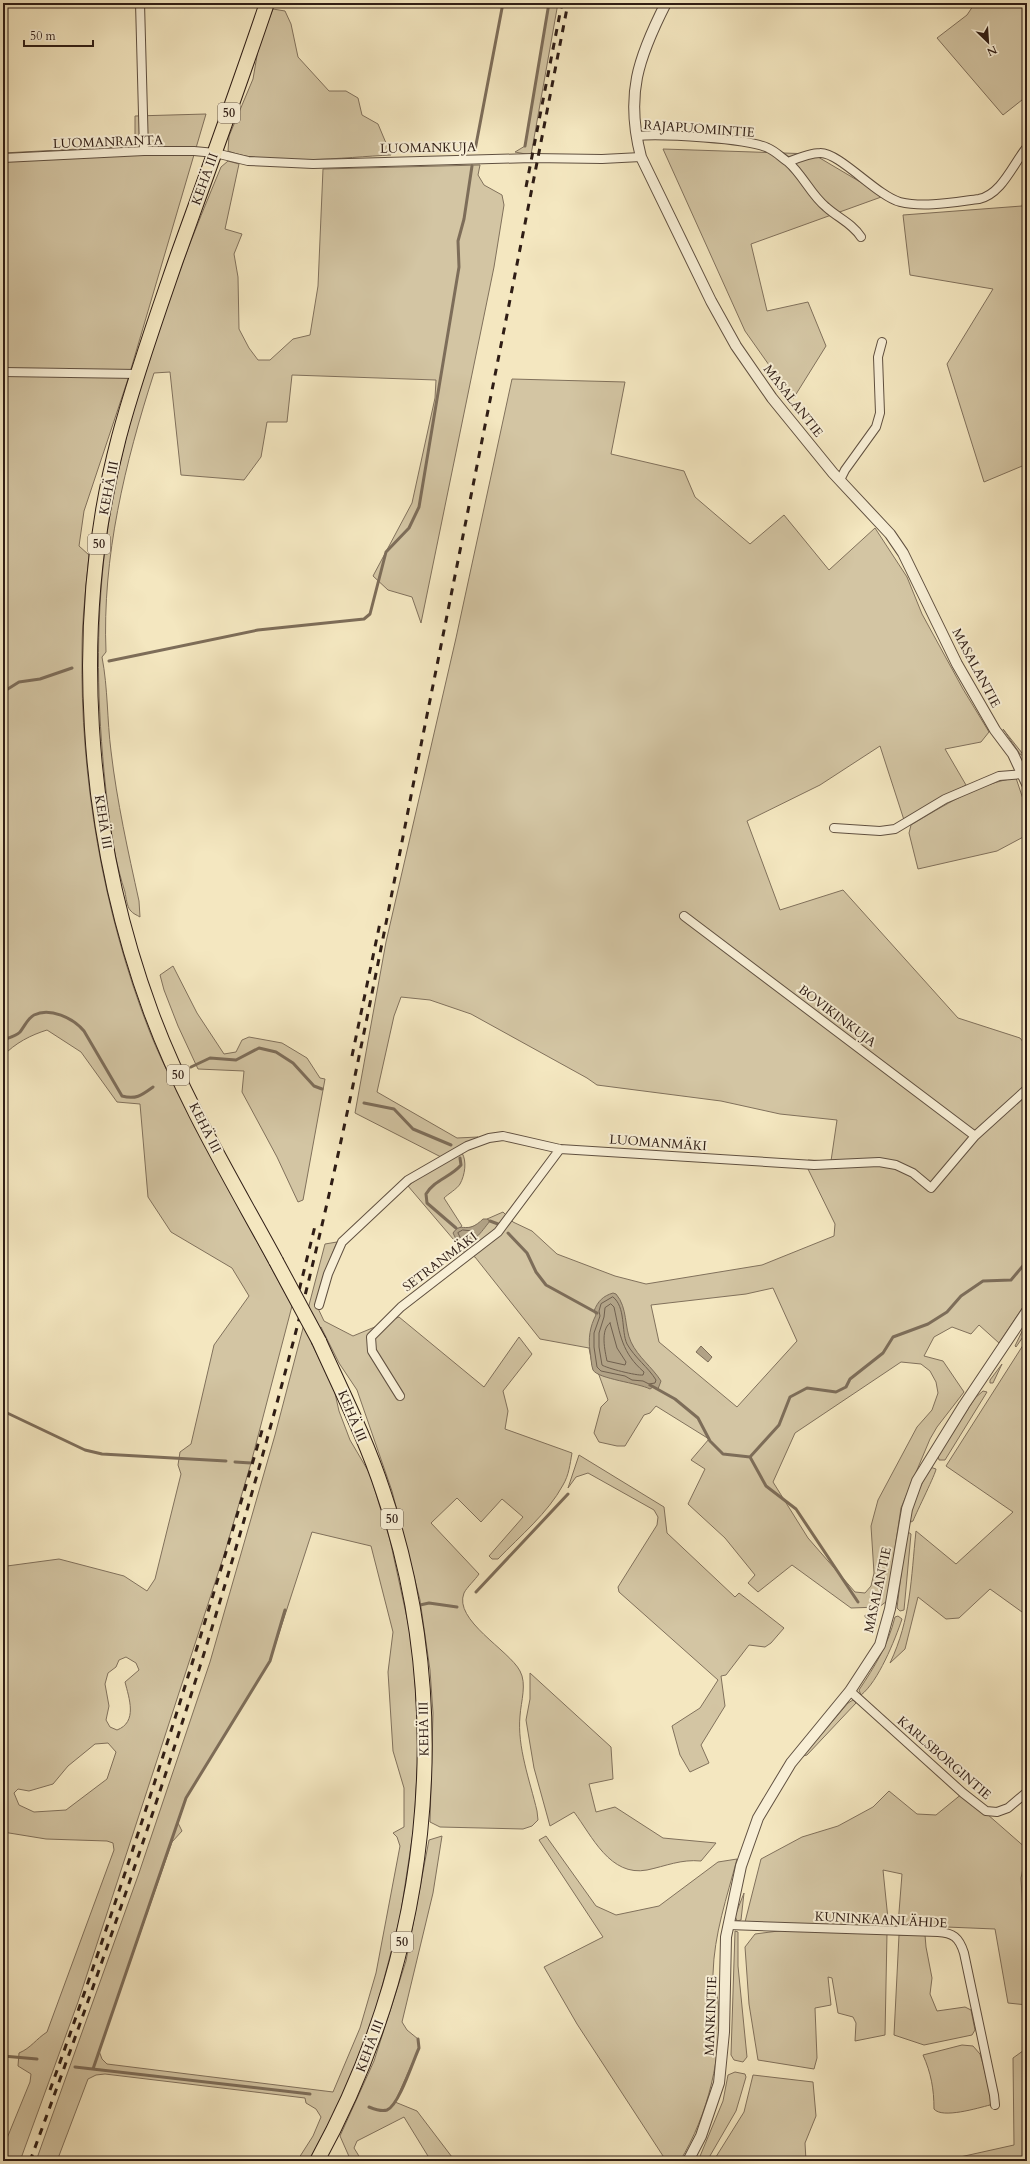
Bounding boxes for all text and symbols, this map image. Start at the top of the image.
scale bar [24,22,93,48]
north arrow [968,22,1008,62]
text: 50 m [30,28,57,44]
text: N [984,42,1000,60]
road number: 50 [218,103,240,123]
street label: RAJAPUOMINTIE [643,116,755,142]
street label: LUOMANRANTA [53,131,164,153]
street label: LUOMANKUJA [380,138,477,158]
street label: KEHÄ III [187,150,223,208]
street label: MASALANTIE [759,361,827,441]
street label: KEHÄ III [95,459,123,517]
road number: 50 [88,534,110,554]
street label: MASALANTIE [948,625,1004,711]
street label: KEHÄ III [90,794,116,850]
street label: BOVIKINKUJA [794,981,880,1052]
road number: 50 [167,1065,189,1085]
street label: KEHÄ III [185,1100,225,1156]
street label: LUOMANMÄKI [609,1131,707,1155]
street label: SETRANMÄKI [399,1228,481,1296]
street label: KEHÄ III [333,1387,371,1445]
road number: 50 [381,1509,403,1529]
street label: MASALANTIE [860,1545,896,1635]
street label: KEHÄ III [415,1702,433,1756]
street label: KARLSBORGINTIE [893,1712,995,1804]
street label: KUNINKAANLÄHDE [814,1908,948,1932]
road number: 50 [391,1932,413,1952]
street label: MANKINTIE [701,1976,721,2056]
street label: KEHÄ III [352,2017,388,2075]

